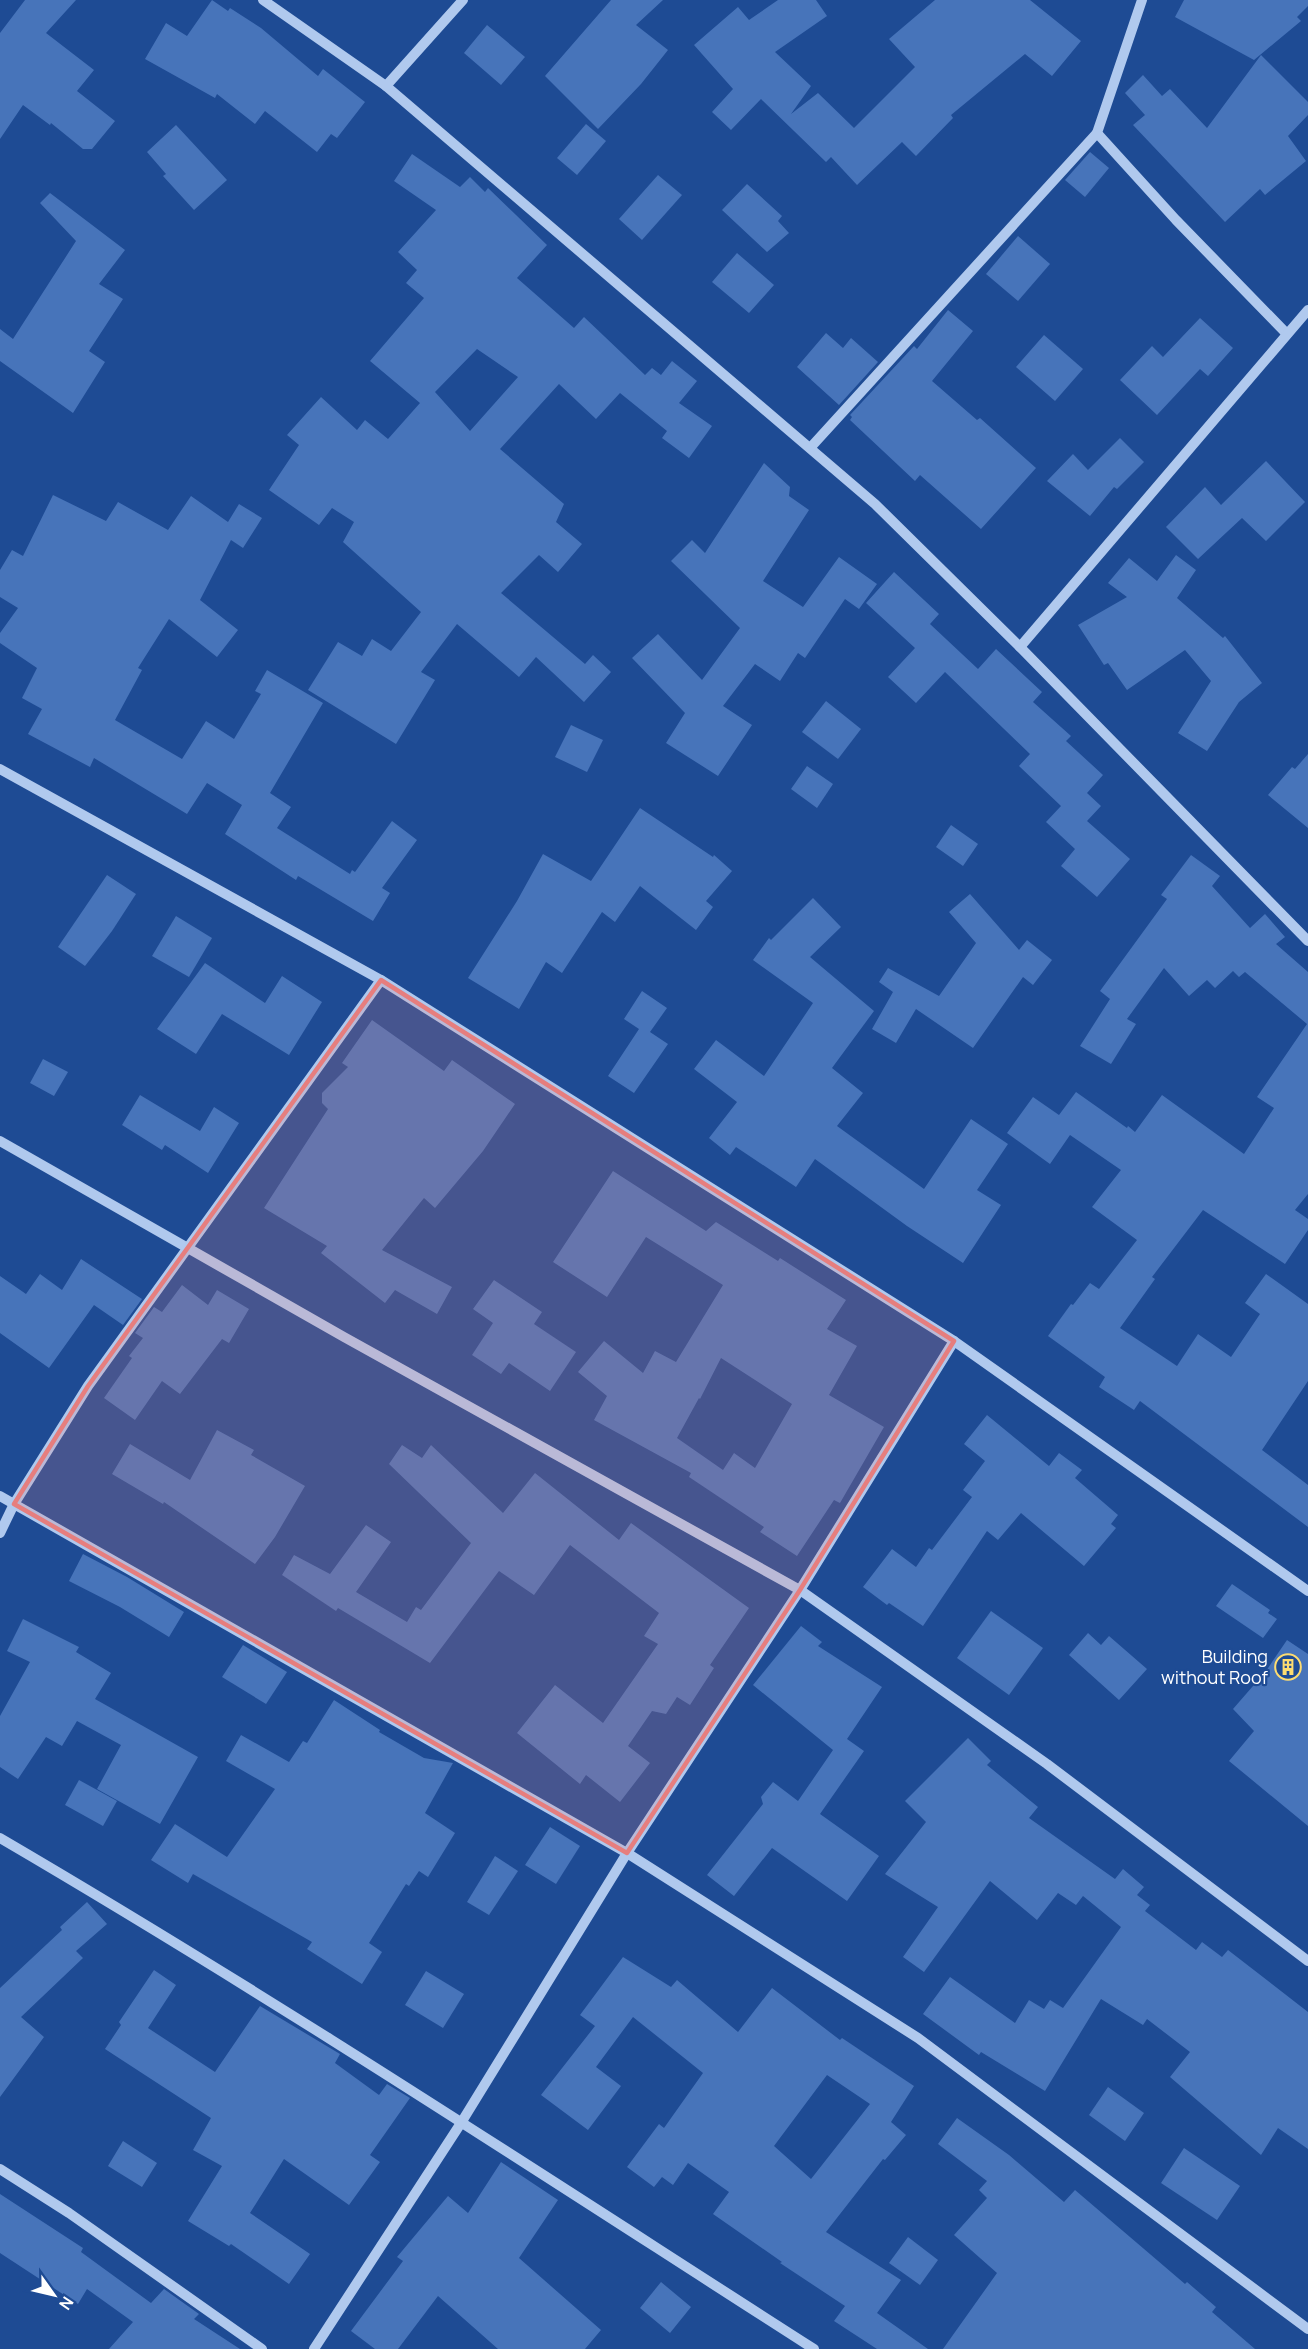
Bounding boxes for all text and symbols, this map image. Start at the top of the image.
place label: Building without Roof [1161,1644,1269,1689]
building icon: Building without Roof [1273,1652,1303,1682]
north arrow [24,2265,84,2325]
text: N [54,2292,79,2314]

